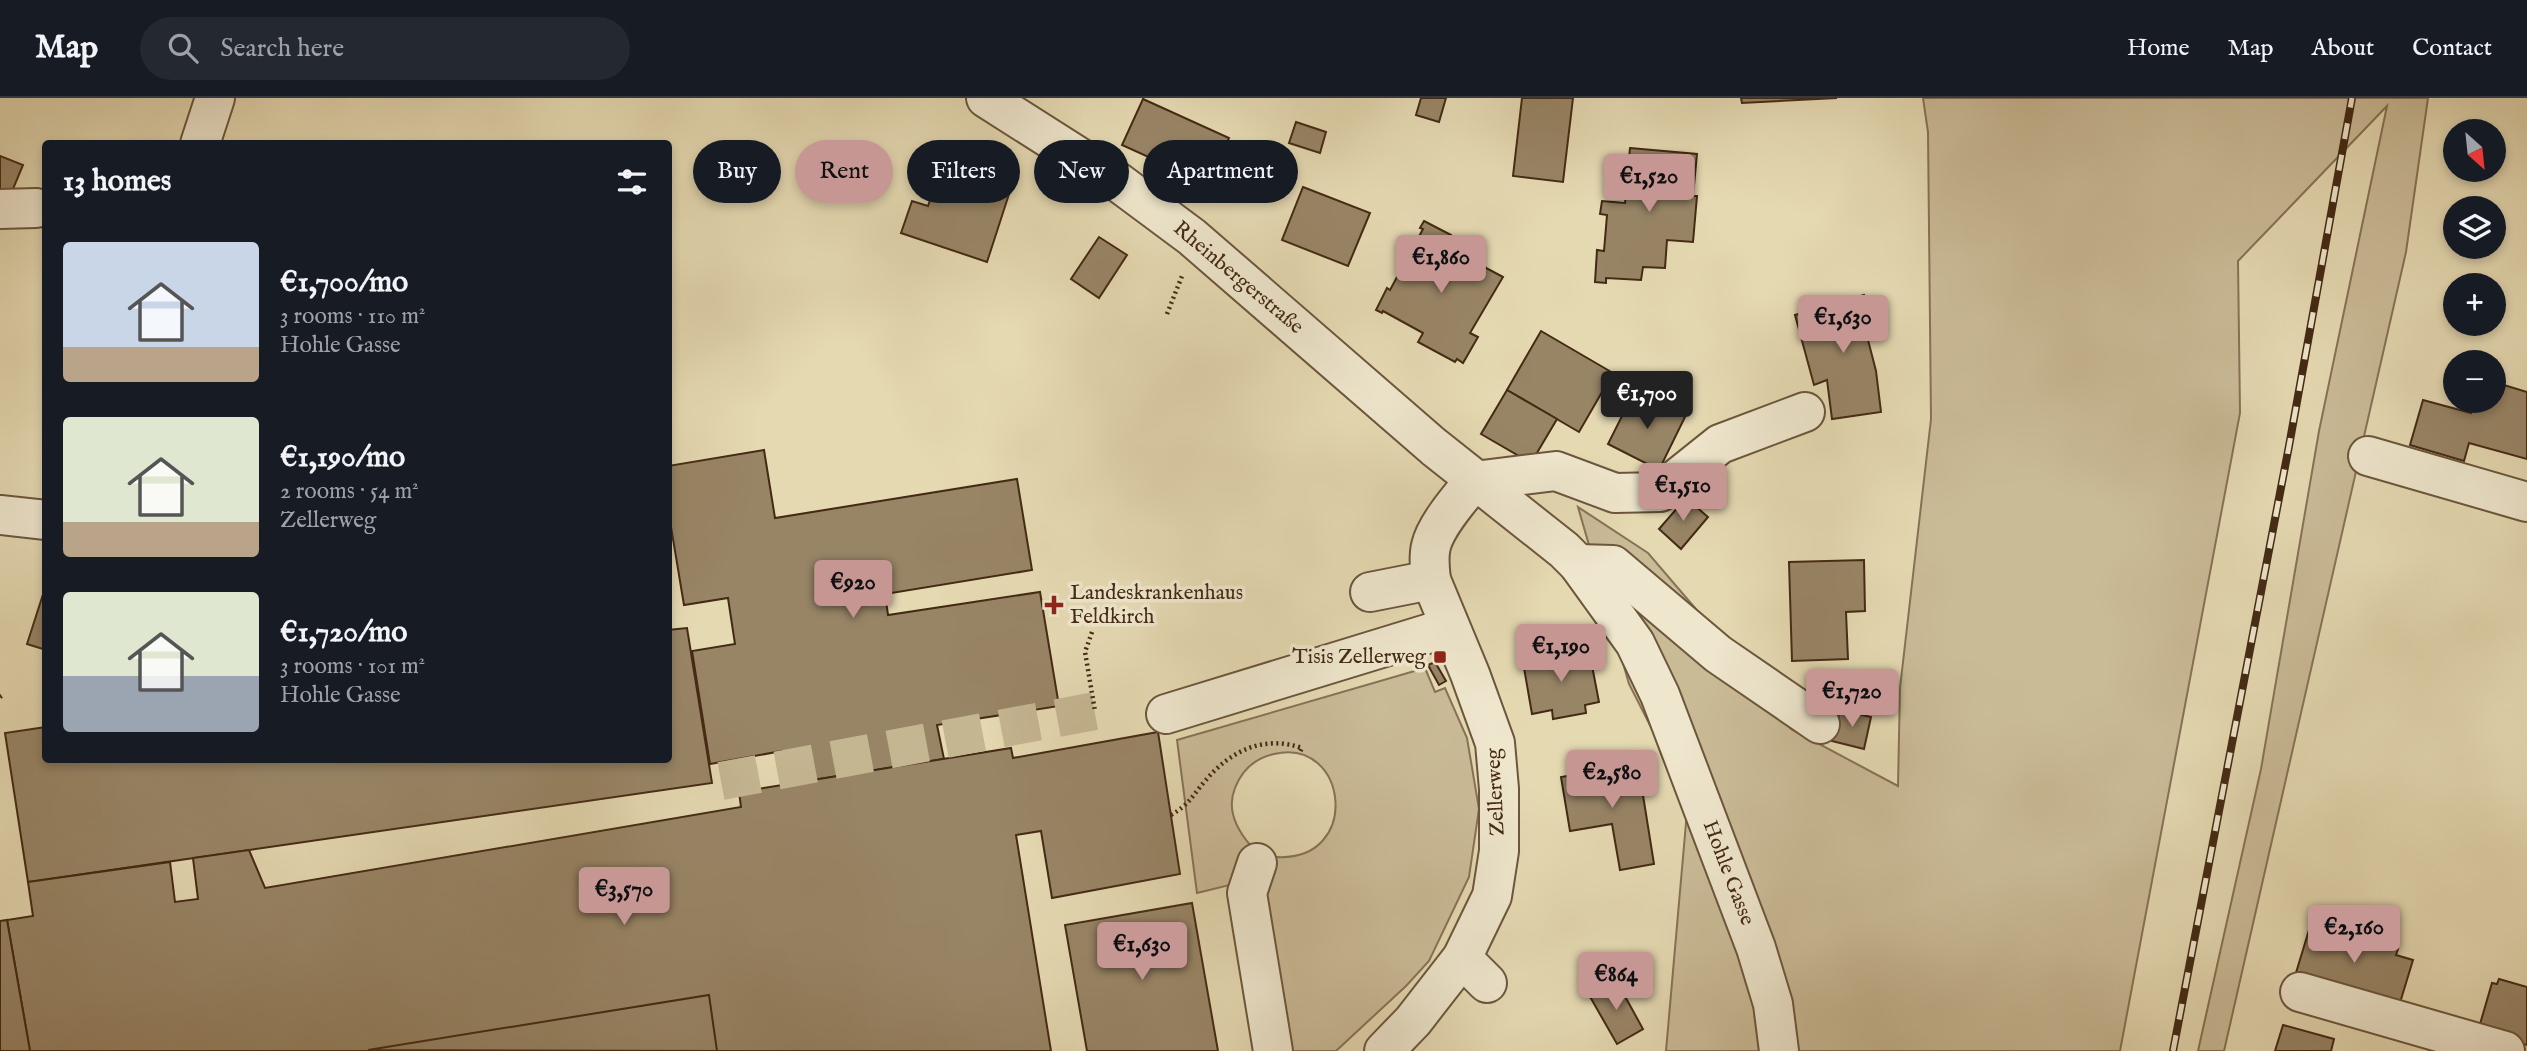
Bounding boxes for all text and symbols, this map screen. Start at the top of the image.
search box [140,17,630,80]
text: Map [35,27,98,69]
icon: search [164,29,202,67]
text: Search here [220,32,344,65]
text: Home [2127,33,2190,64]
text: Map [2228,33,2274,64]
text: About [2312,33,2374,64]
text: Contact [2412,33,2492,64]
north arrow [2443,119,2506,182]
map controls [2443,119,2506,413]
chip: Buy [693,140,781,203]
chip: Rent [795,140,893,203]
chip: Filters [907,140,1020,203]
chip: New [1034,140,1129,203]
chip: Apartment [1143,140,1298,203]
pin: €1,520 [1592,155,1706,214]
text: €1,520 [1620,162,1678,191]
text: 13 homes [63,163,171,201]
icon: filters [613,163,651,201]
button: layers [2443,196,2506,259]
street label: Rheinbergerstraße [1167,215,1309,341]
pin: €1,860 [1384,236,1498,295]
text: €1,860 [1412,243,1470,272]
text: €1,700/mo [280,264,408,302]
icon: home [119,270,203,354]
button: + [2443,273,2506,336]
pin: €1,630 [1786,296,1900,355]
text: 3 rooms · 110 m² [280,302,425,331]
text: €1,630 [1814,303,1872,332]
text: Hohle Gasse [280,331,401,360]
button: − [2443,350,2506,413]
pin: €1,700 [1590,372,1704,431]
text: €1,700 [1617,379,1677,408]
text: €1,190/mo [280,439,405,477]
icon: home [119,445,203,529]
pin: €1,510 [1626,464,1740,523]
text: €1,510 [1655,471,1711,500]
text: 2 rooms · 54 m² [280,477,419,506]
text: Zellerweg [280,506,376,535]
pin: €920 [812,560,894,620]
text: €920 [830,568,876,597]
place label: Landeskrankenhaus Feldkirch [1070,580,1243,631]
marker: Landeskrankenhaus Feldkirch [1044,595,1064,615]
text: €1,720/mo [280,614,407,652]
icon: home [119,620,203,704]
pin: €1,190 [1504,624,1618,684]
text: €1,190 [1532,632,1590,661]
place label: Tisis Zellerweg [1292,644,1427,671]
marker: Tisis Zellerweg [1432,649,1448,665]
text: 3 rooms · 101 m² [280,652,425,681]
pin: €1,720 [1795,670,1909,729]
text: €1,720 [1822,677,1882,706]
text: Hohle Gasse [280,681,401,710]
street label: Zellerweg [1480,747,1512,837]
pin: €2,580 [1555,750,1669,810]
text: €2,580 [1582,758,1642,787]
street label: Hohle Gasse [1696,817,1760,930]
pin: €3,570 [567,868,681,927]
text: €3,570 [595,875,653,904]
pin: €2,160 [2297,906,2411,965]
text: €2,160 [2324,913,2384,942]
pin: €1,630 [1085,922,1199,982]
text: €1,630 [1113,930,1171,959]
pin: €864 [1575,953,1657,1012]
text: €864 [1594,960,1638,989]

